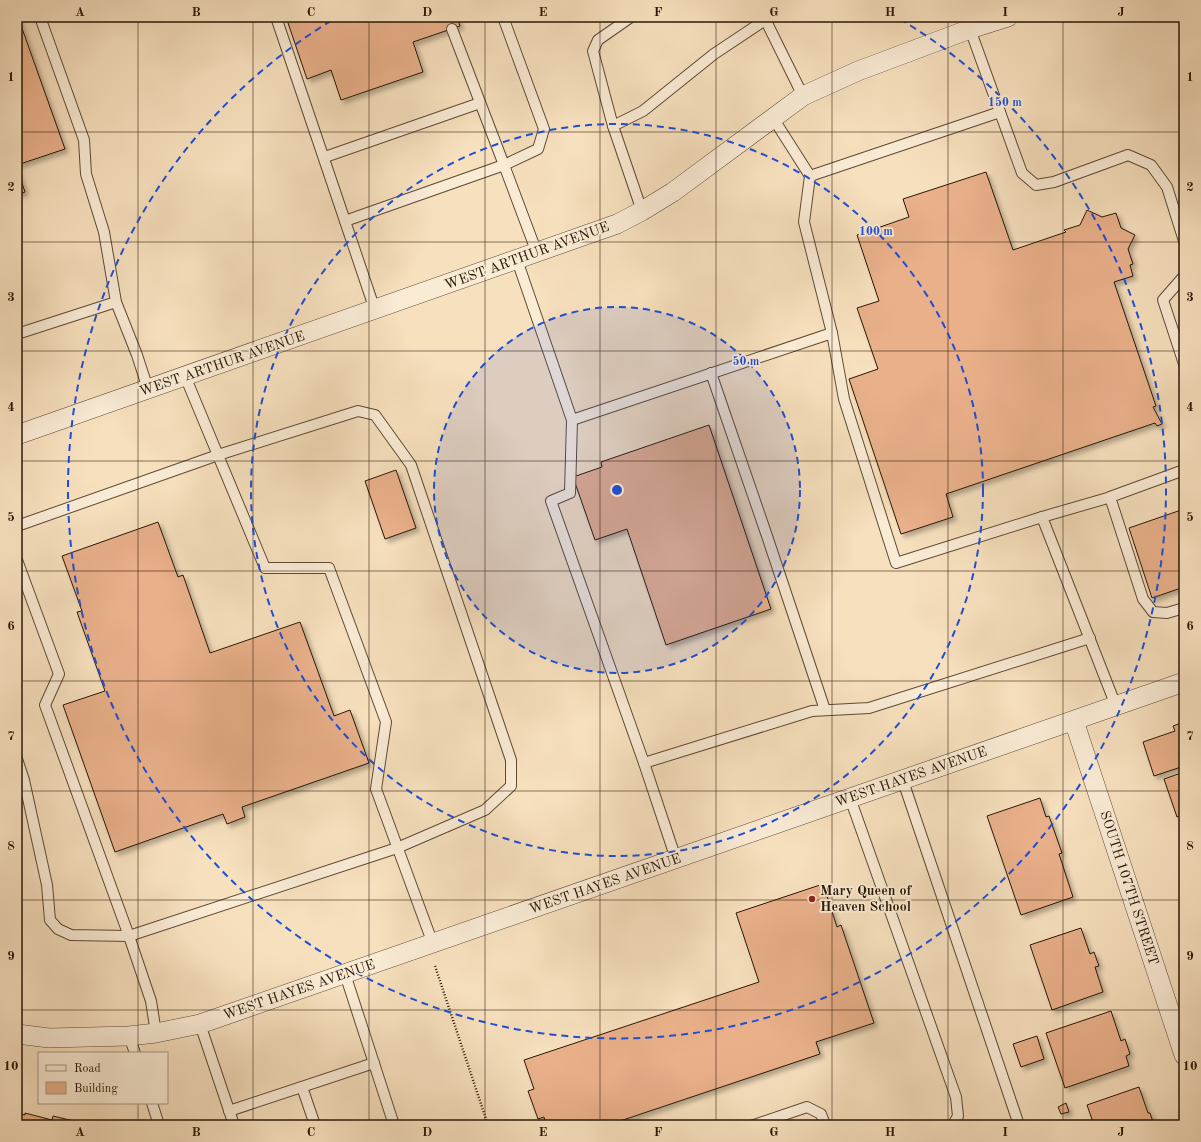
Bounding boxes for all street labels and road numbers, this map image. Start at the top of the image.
street label: WEST ARTHUR AVENUE [443,220,611,292]
street label: WEST ARTHUR AVENUE [137,329,307,399]
street label: WEST HAYES AVENUE [833,744,989,810]
street label: SOUTH 107TH STREET [1097,809,1161,967]
street label: WEST HAYES AVENUE [527,851,683,917]
street label: WEST HAYES AVENUE [221,957,377,1023]

